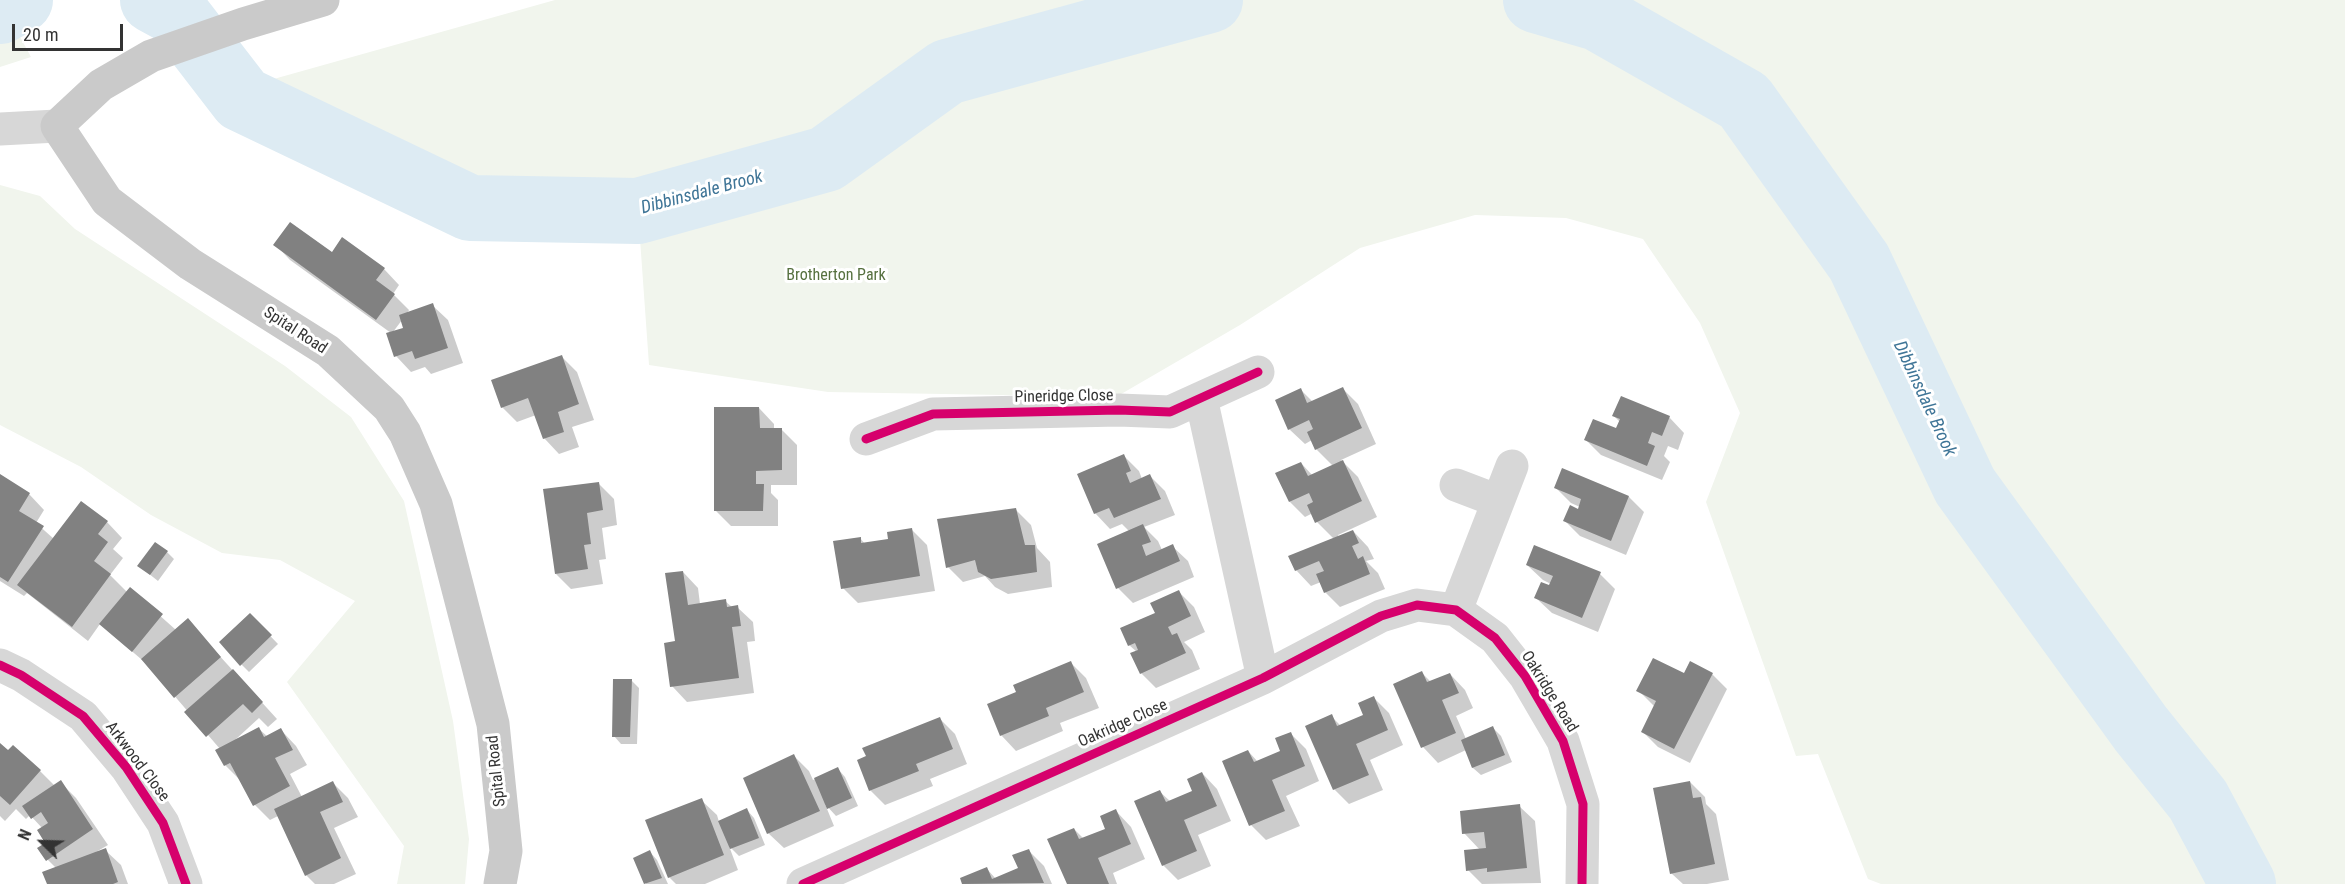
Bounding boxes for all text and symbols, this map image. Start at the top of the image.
scale bar [15,12,126,50]
text: 20 m [23,24,58,45]
water label: Dibbinsdale Brook [639,166,765,220]
park label: Brotherton Park [786,266,886,286]
street label: Spital Road [260,303,330,359]
water label: Dibbinsdale Brook [1888,338,1960,460]
street label: Pineridge Close [1014,387,1114,407]
street label: Oakridge Road [1516,648,1582,736]
street label: Oakridge Close [1075,696,1171,752]
street label: Arkwood Close [101,718,173,806]
street label: Spital Road [484,734,510,808]
north arrow [12,812,72,872]
text: N [14,827,36,843]

